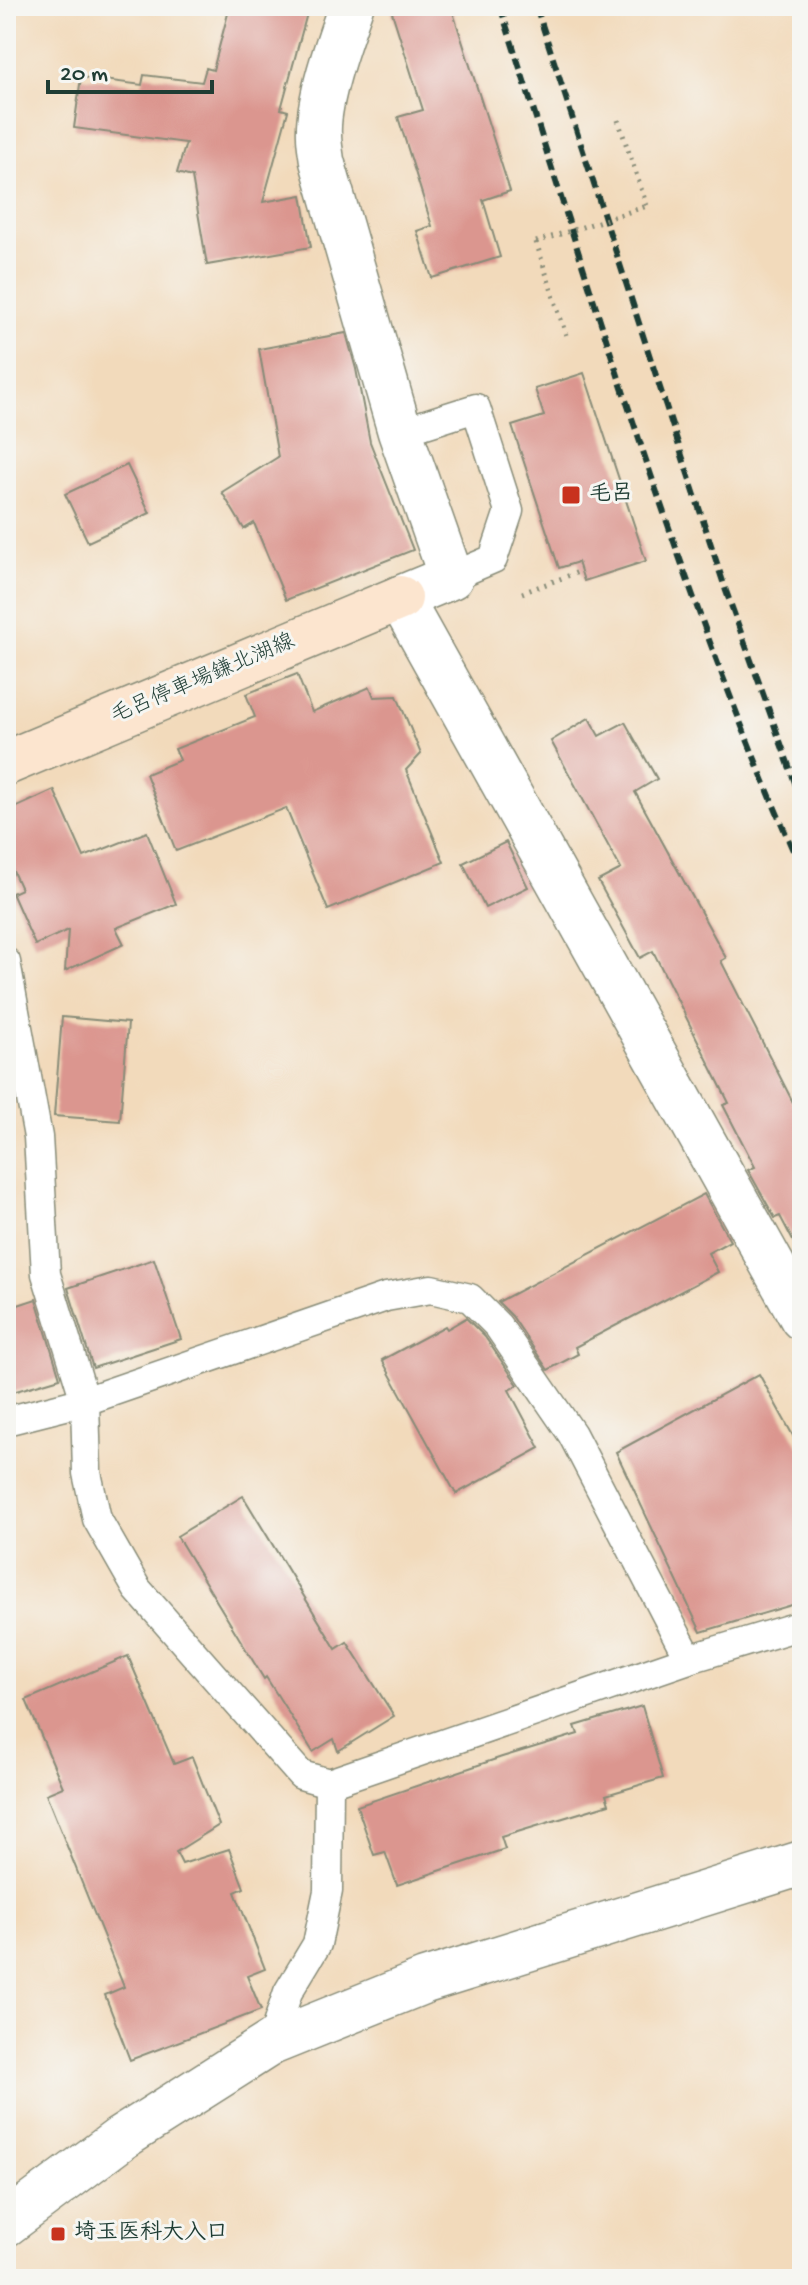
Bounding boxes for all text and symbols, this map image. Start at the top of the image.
scale bar [48,44,212,94]
text: 20 m [60,61,108,90]
place label: 毛呂 [589,482,633,508]
marker: 毛呂 [560,484,582,506]
street label: 毛呂停車場鎌北湖線 [106,628,299,731]
place label: 埼玉医科大入口 [74,2219,228,2247]
marker: 埼玉医科大入口 [49,2225,67,2243]

